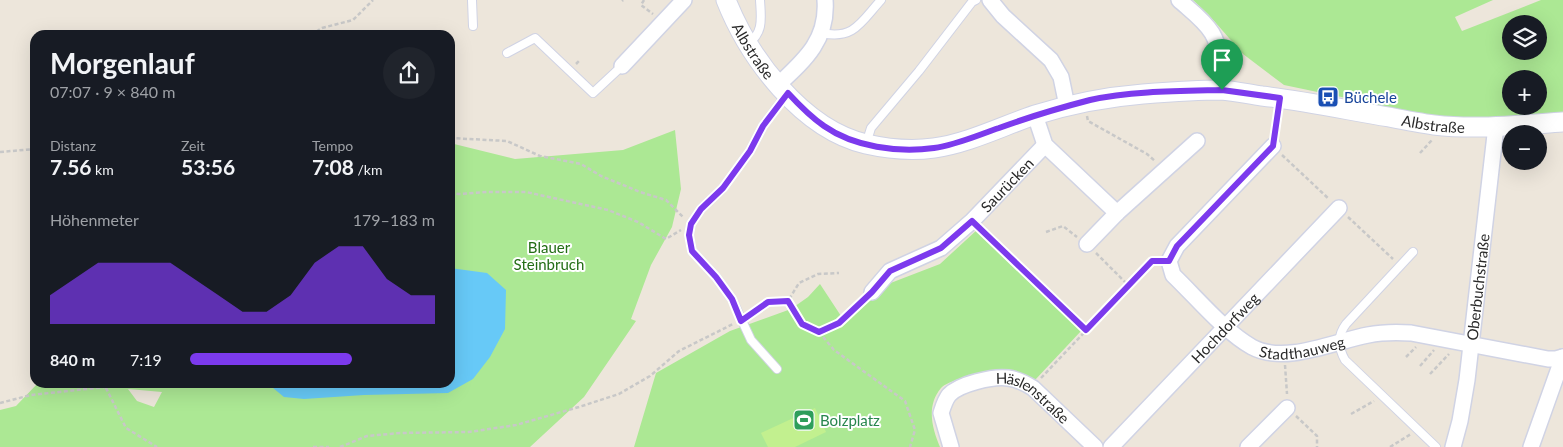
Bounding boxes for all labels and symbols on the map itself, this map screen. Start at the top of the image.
street label: Albstraße [729,20,778,83]
pin [1201,39,1243,90]
bus stop icon: Büchele [1316,85,1340,109]
place label: Büchele [1344,88,1397,106]
street label: Albstraße [1400,111,1465,136]
street label: Saurücken [977,154,1037,216]
street label: Oberbuchstraße [1463,233,1493,341]
park label: Blauer Steinbruch [514,238,584,273]
street label: Hochdorfweg [1187,289,1263,367]
street label: Stadthauweg [1258,332,1347,363]
street label: Häslenstraße [996,369,1073,427]
sports icon: Bolzplatz [792,408,816,432]
place label: Bolzplatz [820,411,880,429]

